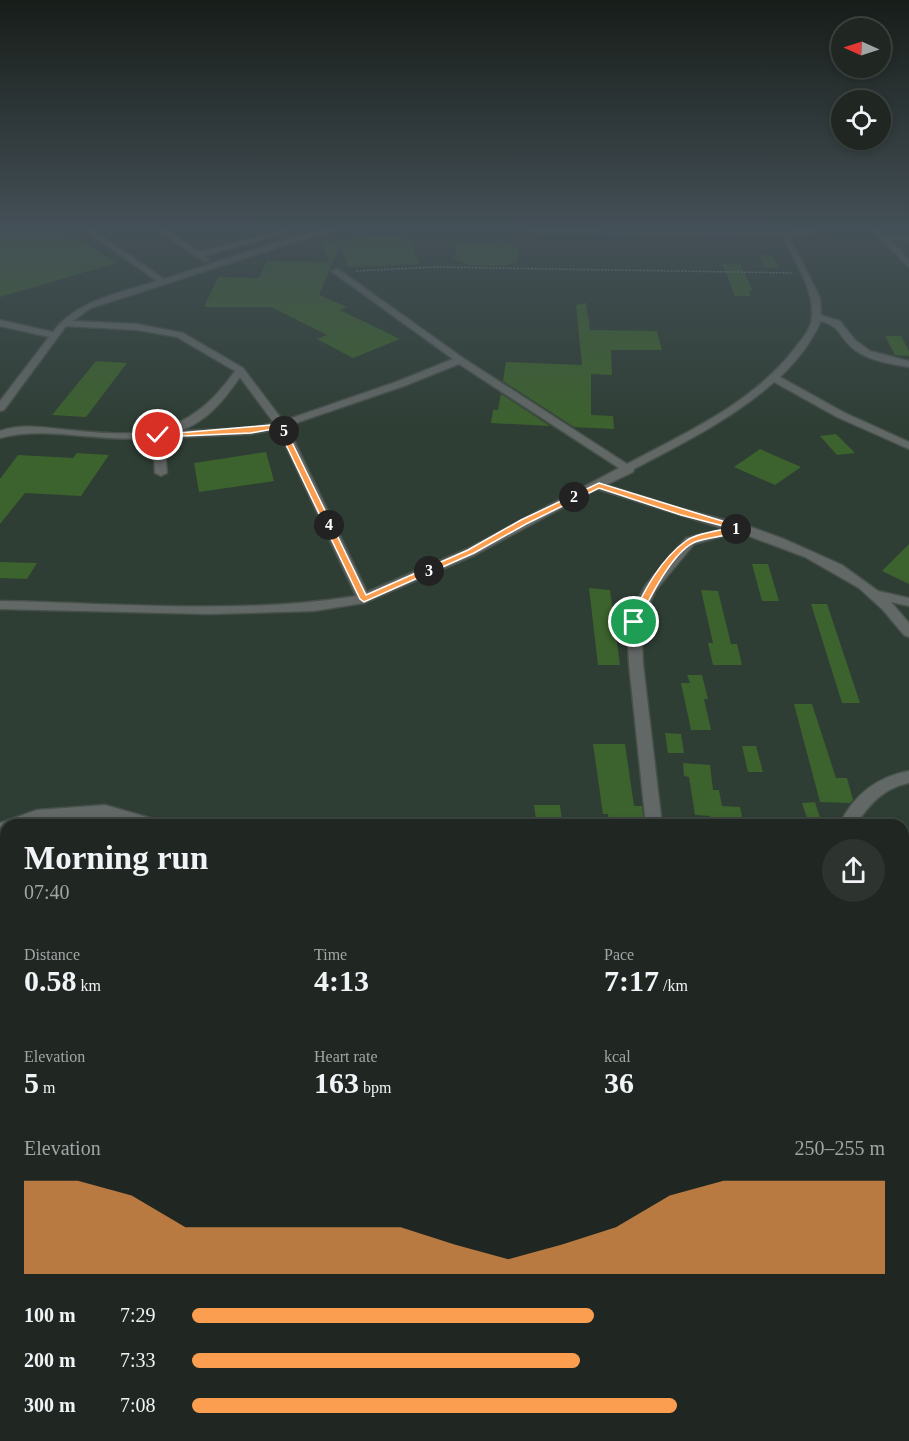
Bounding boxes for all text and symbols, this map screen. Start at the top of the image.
north arrow [831,18,891,78]
map controls [831,18,891,150]
button: locate [831,90,891,150]
pin [132,409,183,460]
pin: 5 [269,416,299,446]
icon: check [141,418,174,451]
text: 5 [280,422,288,439]
pin: 2 [559,482,589,512]
text: 2 [570,488,578,505]
pin: 4 [314,510,344,540]
pin: 1 [721,514,751,544]
text: 4 [325,516,333,533]
text: 1 [732,520,740,537]
pin: 3 [414,556,444,586]
text: 3 [425,562,433,579]
pin [608,596,659,647]
icon: arrive [617,605,650,638]
button: share [822,839,885,902]
text: Morning run [24,840,208,876]
text: 07:40 [24,881,70,903]
text: Distance [24,946,80,963]
text: Time [314,946,347,963]
text: Pace [604,946,634,963]
text: 0.58 [24,964,77,997]
text: 4:13 [314,964,369,997]
text: 7:17 [604,964,659,997]
text: km [77,977,101,994]
text: /km [659,977,688,994]
text: Elevation [24,1048,85,1065]
text: Heart rate [314,1048,378,1065]
text: kcal [604,1048,631,1065]
text: 5 [24,1066,39,1099]
text: 163 [314,1066,359,1099]
text: 36 [604,1066,634,1099]
text: m [39,1079,55,1096]
text: bpm [359,1079,391,1096]
text: Elevation [24,1137,101,1159]
text: 250–255 m [794,1137,885,1159]
text: 100 m [24,1304,76,1326]
text: 7:29 [120,1304,156,1326]
text: 200 m [24,1349,76,1371]
text: 7:33 [120,1349,156,1371]
text: 300 m [24,1394,76,1416]
text: 7:08 [120,1394,156,1416]

